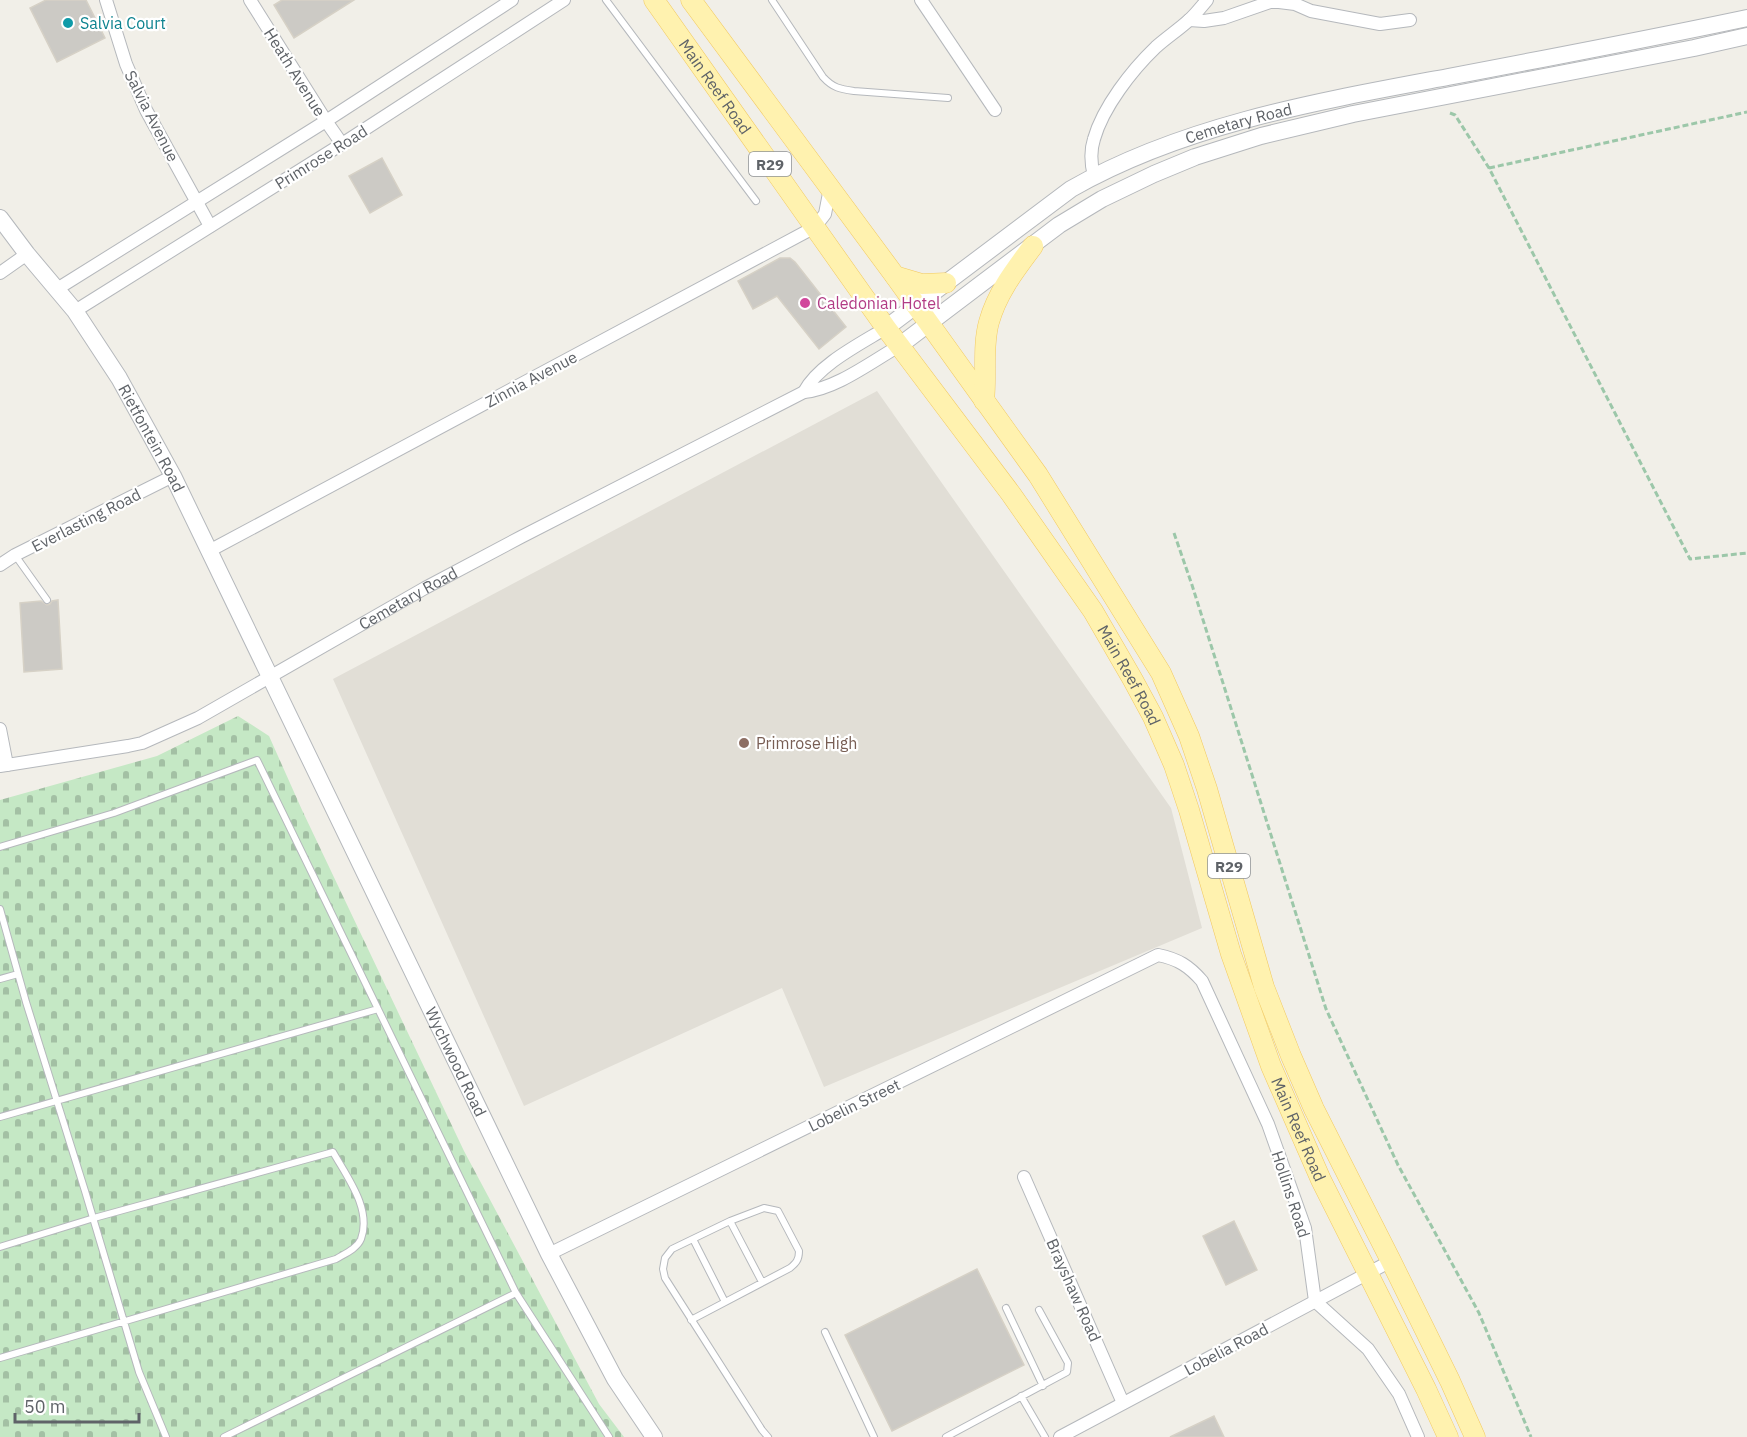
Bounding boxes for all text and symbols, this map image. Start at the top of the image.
place label: Salvia Court [80,13,166,33]
marker: Salvia Court [61,16,75,30]
street label: Heath Avenue [260,24,330,120]
street label: Main Reef Road [675,35,756,138]
street label: Salvia Avenue [120,67,184,165]
street label: Cemetary Road [1182,99,1294,148]
street label: Primrose Road [271,121,371,193]
road number: R29 [749,152,791,176]
place label: Caledonian Hotel [817,293,940,313]
marker: Caledonian Hotel [798,296,812,310]
street label: Zinnia Avenue [482,346,581,412]
street label: Rietfontein Road [114,381,189,495]
street label: Everlasting Road [28,484,144,556]
street label: Cemetary Road [355,563,461,634]
street label: Main Reef Road [1093,621,1165,728]
place label: Primrose High [756,733,857,753]
marker: Primrose High [737,736,751,750]
road number: R29 [1208,854,1250,878]
street label: Wychwood Road [421,1004,491,1120]
street label: Lobelin Street [805,1074,903,1136]
street label: Main Reef Road [1267,1074,1330,1184]
street label: Hollins Road [1268,1148,1314,1240]
street label: Brayshaw Road [1042,1235,1106,1345]
street label: Lobelia Road [1181,1318,1271,1380]
scale bar [15,1386,140,1424]
text: 50 m [24,1395,66,1418]

